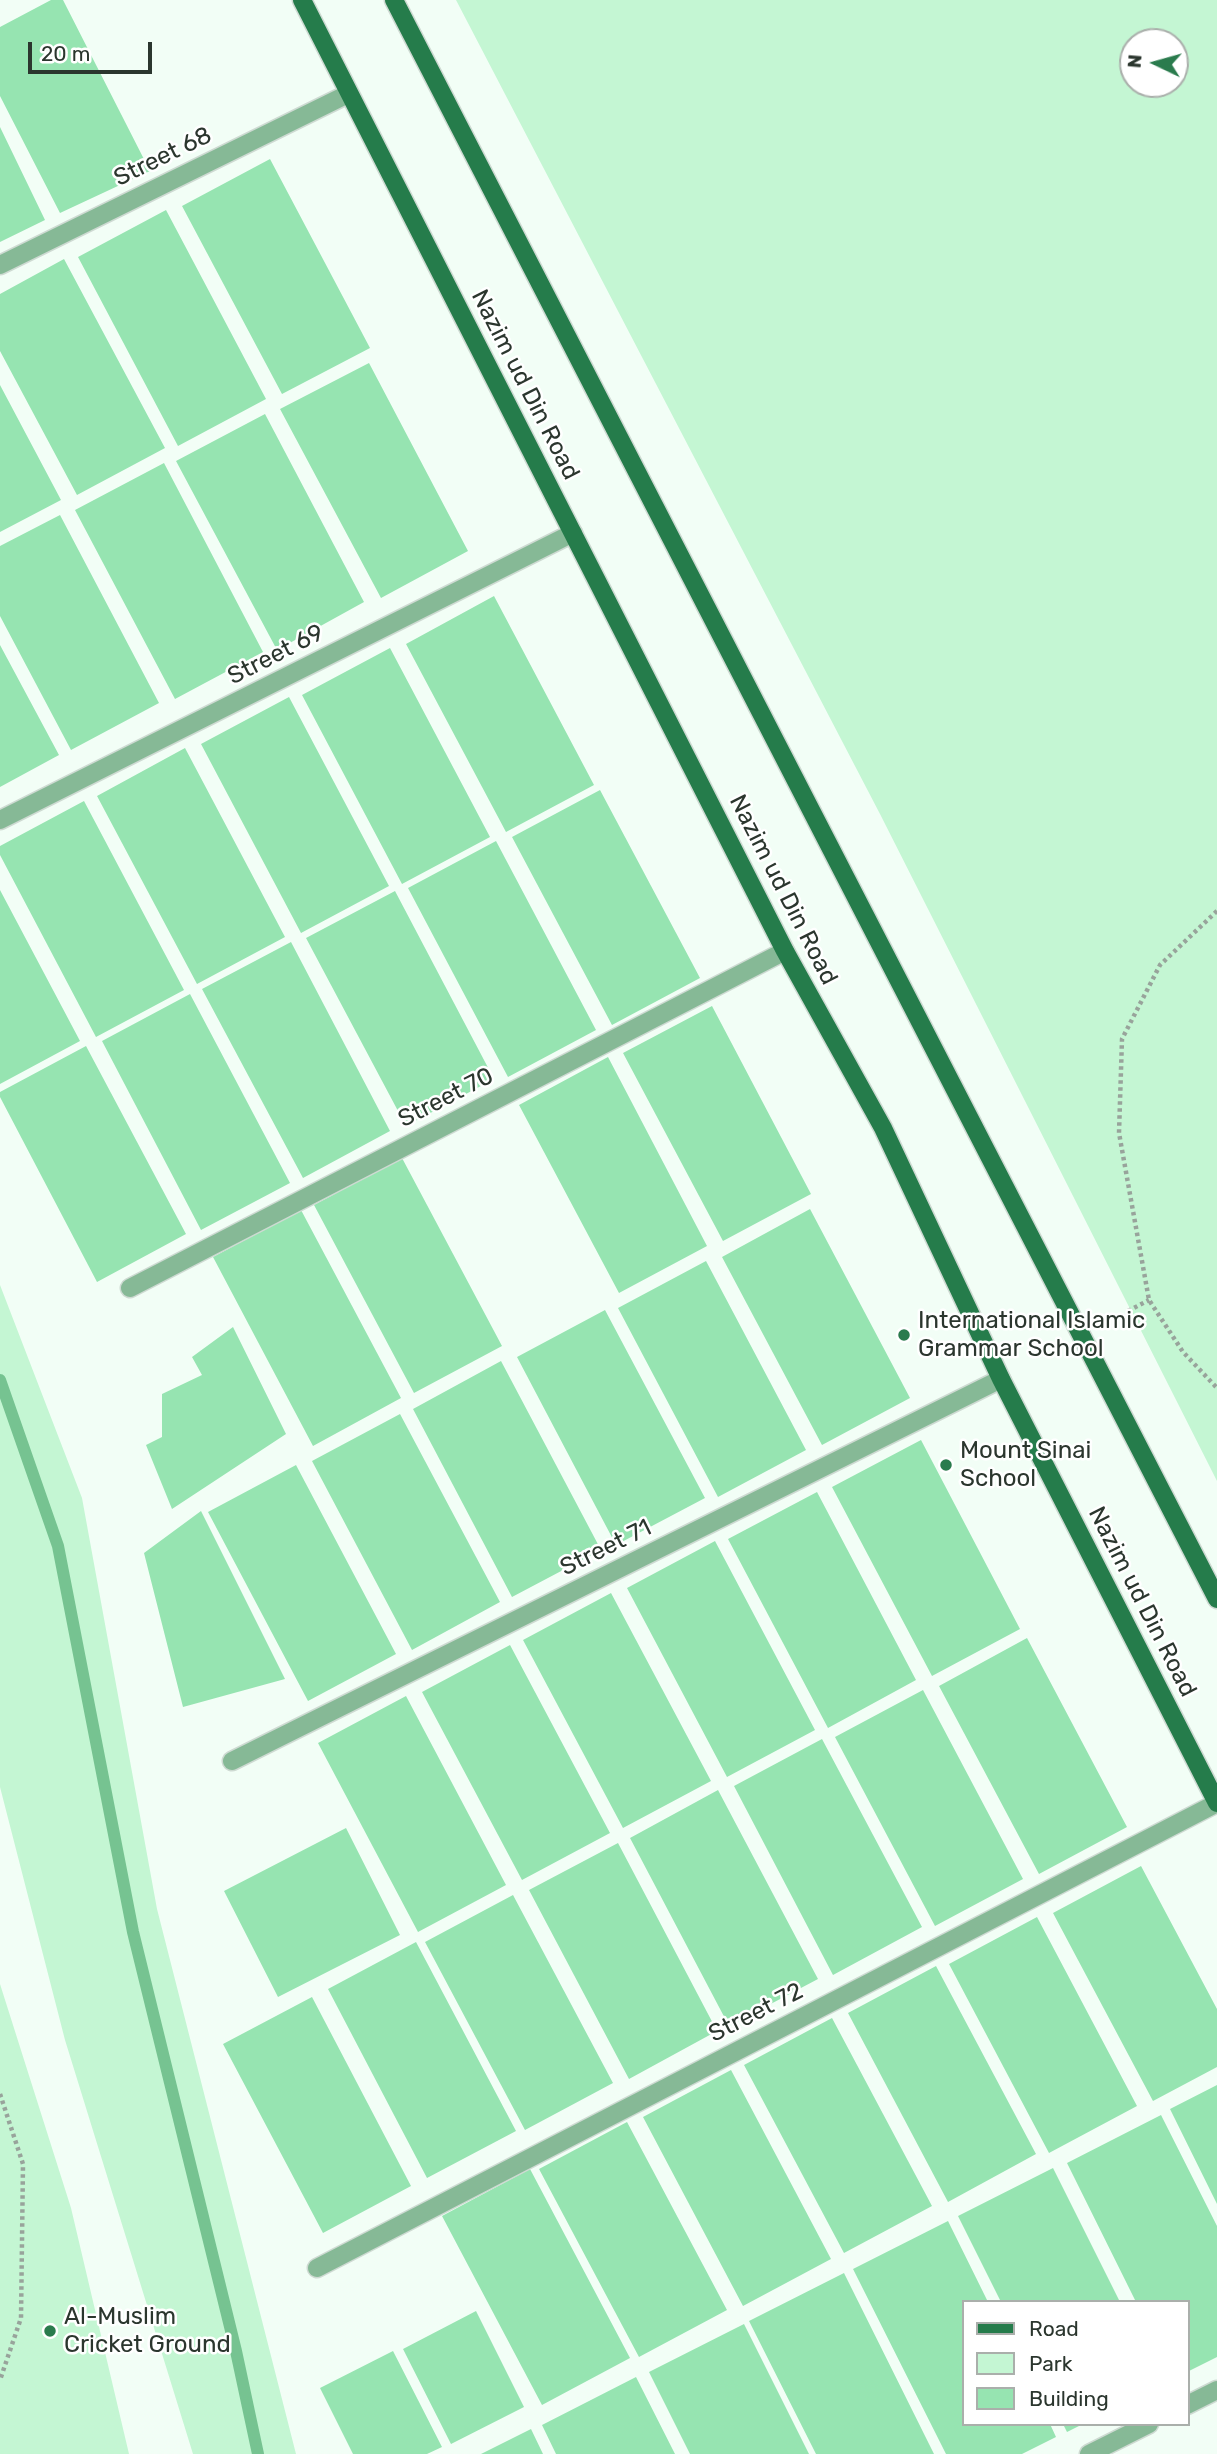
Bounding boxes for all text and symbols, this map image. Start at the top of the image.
scale bar [32,28,156,72]
north arrow [1119,28,1189,98]
text: 20 m [41,41,90,66]
text: N [1123,53,1147,69]
street label: Street 68 [110,121,216,193]
street label: Nazim ud Din Road [465,285,585,485]
street label: Street 69 [223,619,329,691]
street label: Nazim ud Din Road [723,790,843,990]
street label: Street 70 [394,1062,498,1134]
place label: International Islamic Grammar School [918,1307,1145,1363]
marker: International Islamic Grammar School [896,1327,912,1343]
place label: Mount Sinai School [960,1437,1091,1493]
marker: Mount Sinai School [938,1457,954,1473]
street label: Nazim ud Din Road [1082,1502,1202,1702]
street label: Street 71 [556,1514,656,1582]
street label: Street 72 [704,1977,808,2049]
legend [962,2300,1189,2426]
place label: Al-Muslim Cricket Ground [64,2303,231,2359]
text: Road [1029,2316,1079,2341]
marker: Al-Muslim Cricket Ground [42,2323,58,2339]
text: Park [1029,2351,1073,2376]
text: Building [1029,2386,1109,2411]

